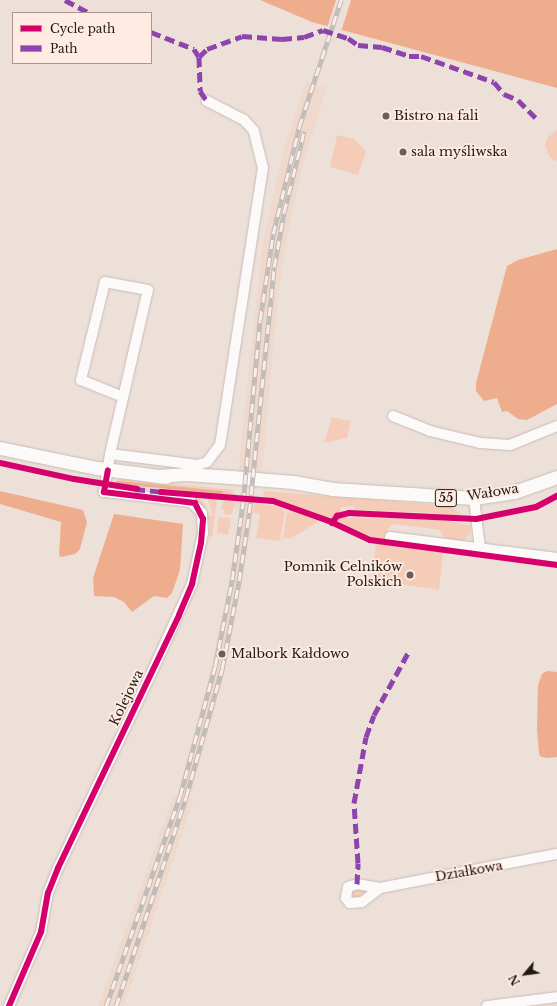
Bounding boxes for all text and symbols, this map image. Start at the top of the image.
legend [12,12,152,64]
text: Cycle path [50,21,115,36]
text: Path [50,41,78,56]
place label: Bistro na fali [394,108,479,124]
marker: Bistro na fali [381,111,391,121]
place label: sala myśliwska [411,144,508,160]
marker: sala myśliwska [398,147,408,157]
street label: Wałowa [466,481,520,505]
road number: 55 [434,488,458,508]
place label: Pomnik Celników Polskich [284,560,402,591]
marker: Pomnik Celników Polskich [405,570,415,580]
place label: Malbork Kałdowo [231,646,349,662]
marker: Malbork Kałdowo [216,648,228,660]
street label: Kolejowa [107,667,147,729]
street label: Działkowa [434,858,504,886]
north arrow [505,954,545,994]
text: N [506,972,523,988]

